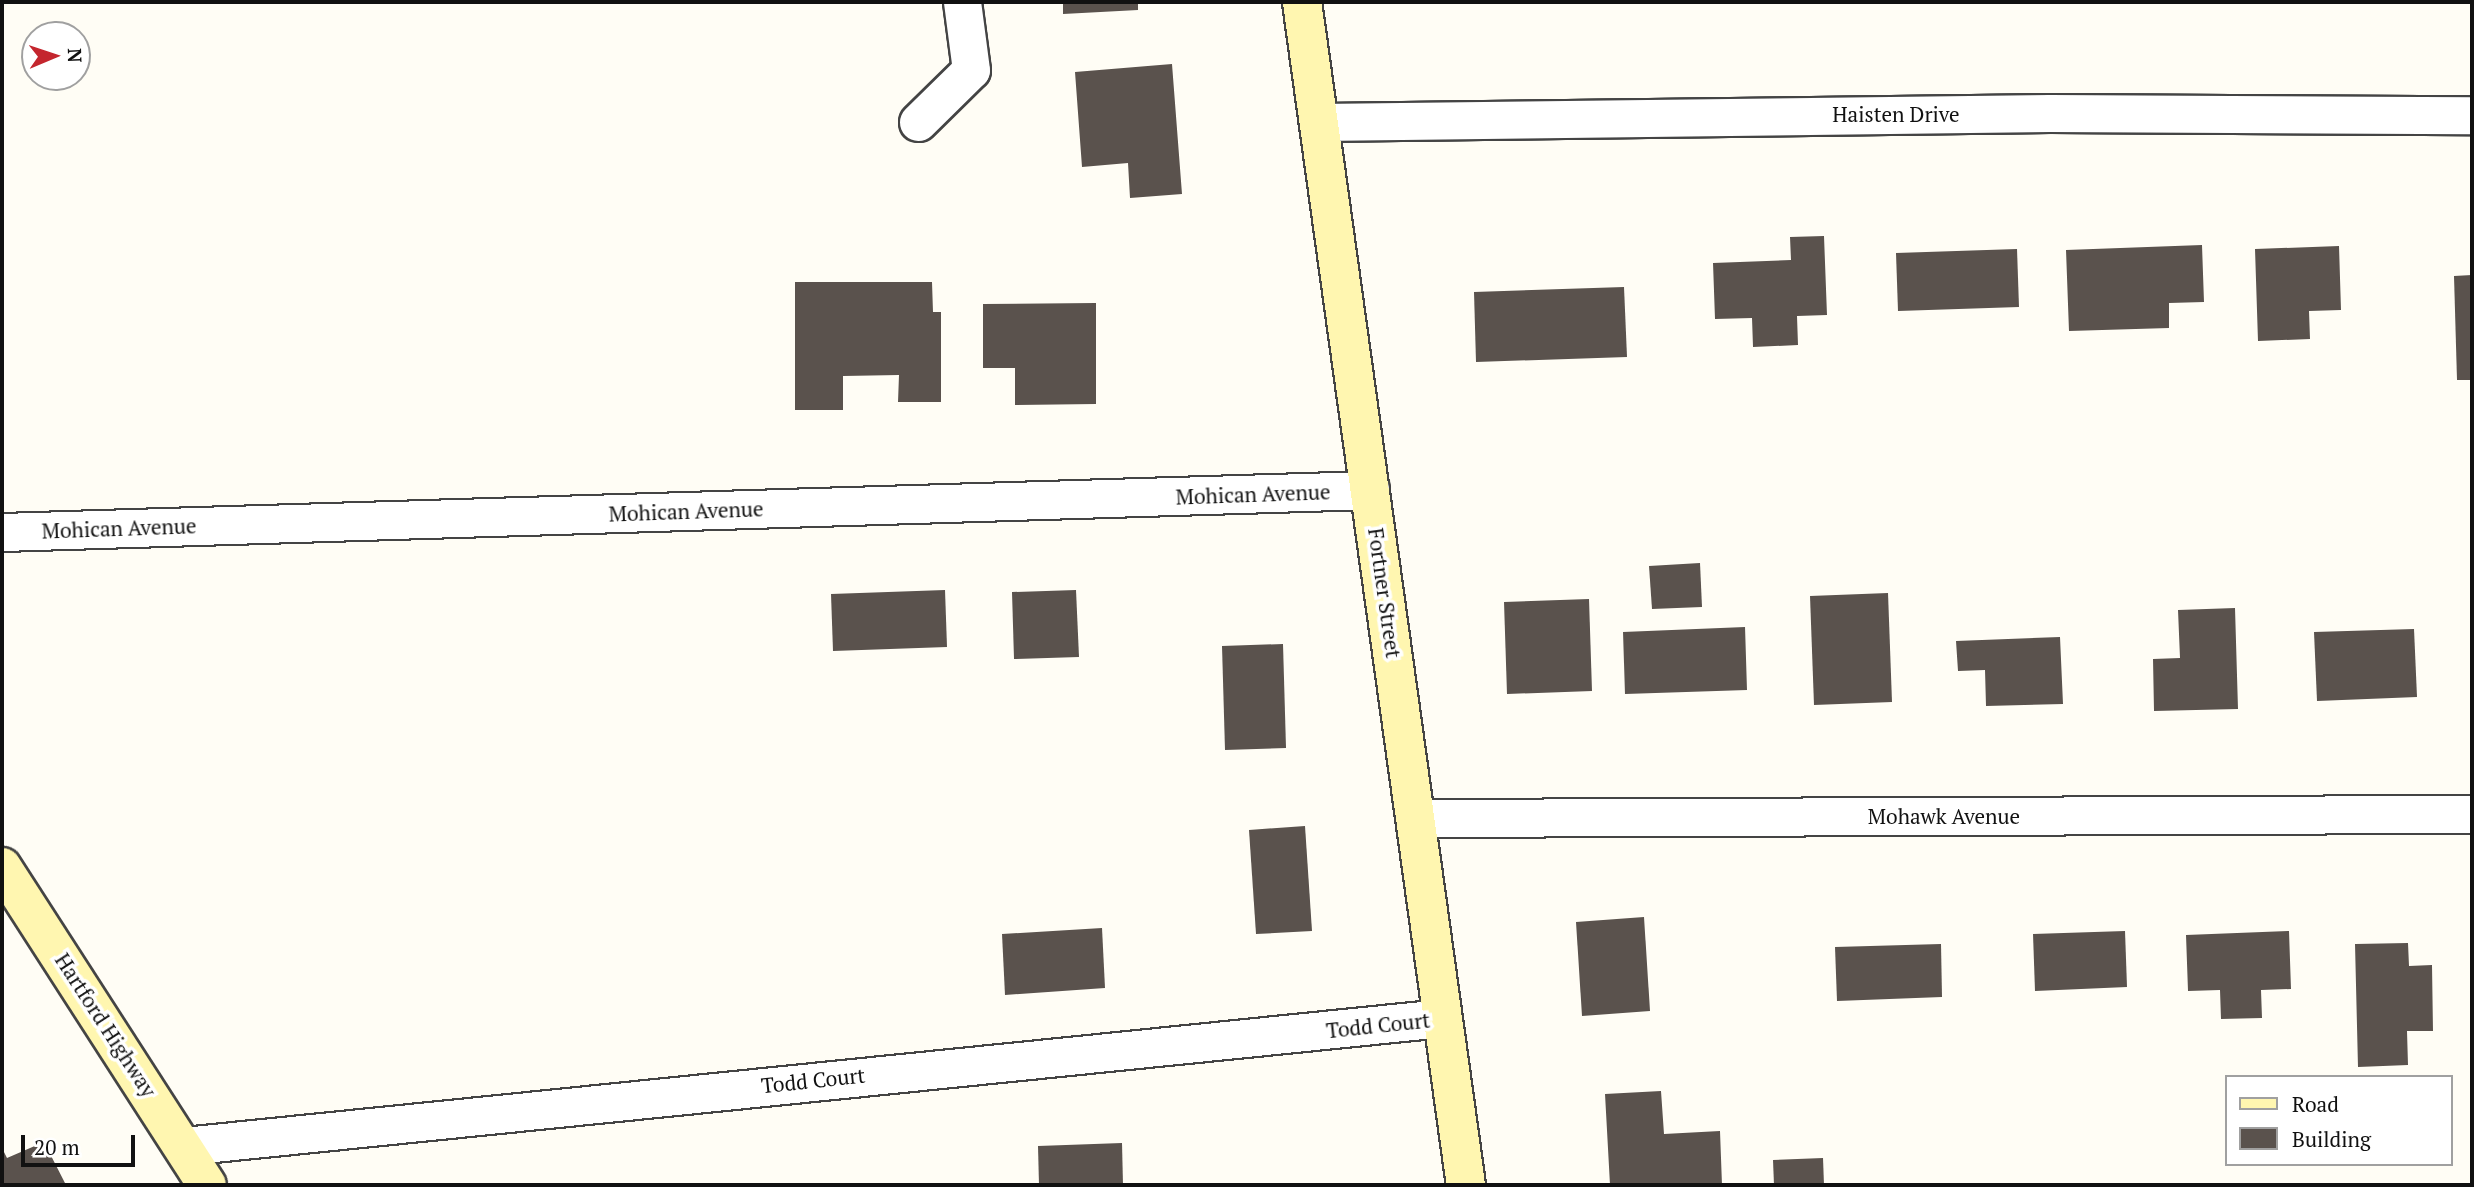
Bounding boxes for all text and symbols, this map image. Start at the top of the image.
north arrow [21,21,91,91]
text: N [63,48,88,63]
street label: Haisten Drive [1832,101,1960,127]
street label: Mohican Avenue [1175,479,1331,509]
street label: Mohican Avenue [608,496,764,526]
street label: Mohican Avenue [41,513,197,543]
street label: Fortner Street [1363,526,1407,660]
street label: Mohawk Avenue [1868,803,2020,829]
street label: Hartford Highway [50,948,162,1102]
street label: Todd Court [1325,1007,1431,1043]
street label: Todd Court [760,1062,866,1098]
legend [2226,1075,2453,1166]
text: Road [2292,1090,2339,1118]
scale bar [24,1120,138,1164]
text: Building [2292,1125,2371,1153]
text: 20 m [34,1133,80,1161]

